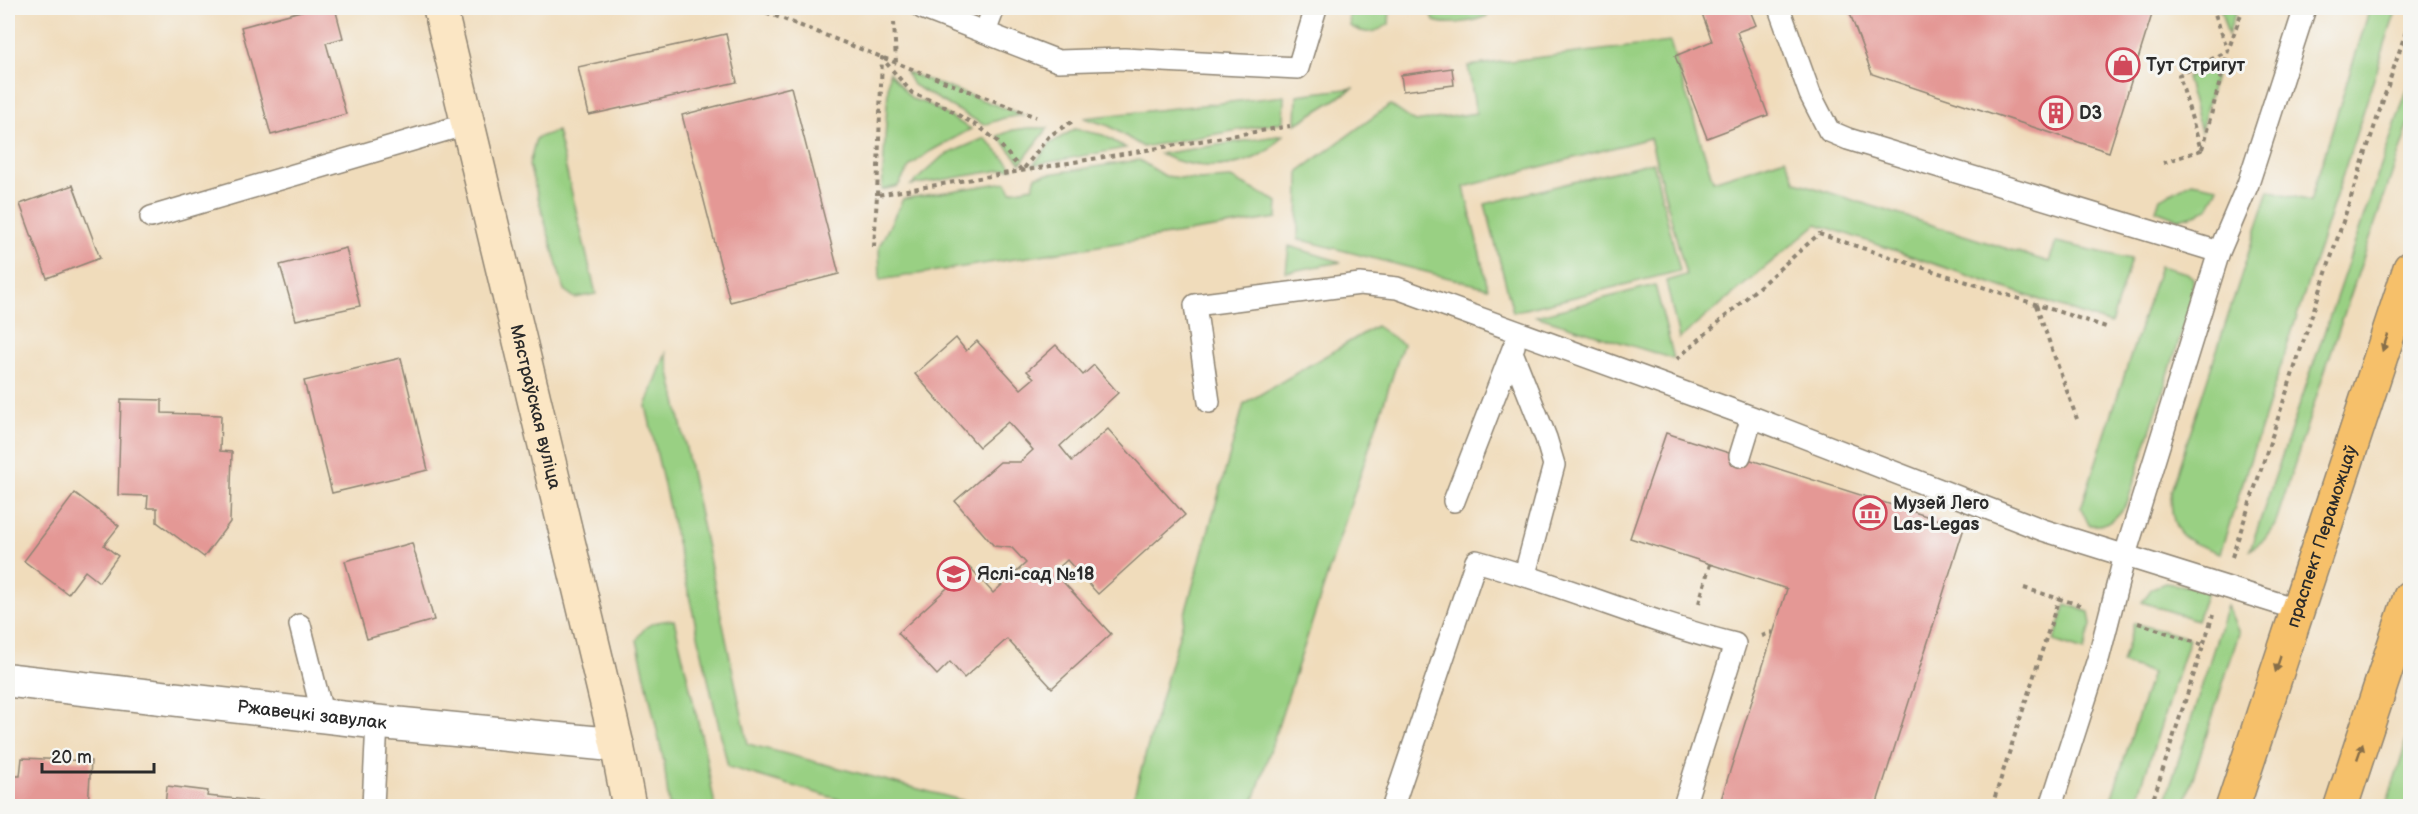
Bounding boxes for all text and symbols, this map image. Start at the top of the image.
shop icon: Тут Стригут [2105,47,2141,83]
place label: Тут Стригут [2146,55,2246,76]
building icon: D3 [2038,95,2074,131]
place label: D3 [2079,103,2102,124]
street label: Мястраўская вуліца [505,322,565,492]
one-way arrow [2380,334,2390,352]
street label: праспект Пераможцаў [2282,442,2362,630]
place label: Музей Лего Las-Legas [1893,493,1989,535]
museum icon: Музей Лего Las-Legas [1852,495,1888,531]
school or university icon: Яслі-сад №18 [936,556,972,592]
place label: Яслі-сад №18 [977,564,1095,585]
one-way arrow [2273,655,2283,673]
street label: Ржавецкі завулак [236,696,388,734]
scale bar [42,736,154,774]
one-way arrow [2355,742,2365,760]
text: 20 m [51,747,92,768]

